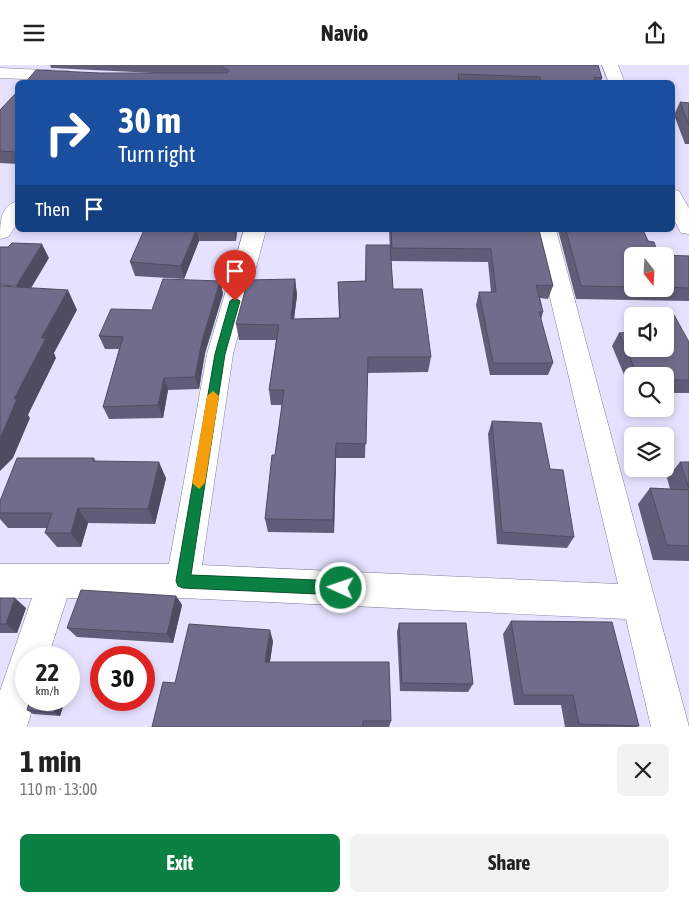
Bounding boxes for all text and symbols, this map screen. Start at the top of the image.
icon: menu [20,19,48,47]
icon: share [641,19,669,47]
text: Navio [321,20,368,46]
icon: right [35,100,100,165]
text: 30 m [118,100,181,140]
text: Turn right [118,141,195,167]
icon: arrive [80,195,108,223]
text: Then [35,198,70,220]
north arrow [624,247,674,297]
map controls [624,247,674,477]
pin [214,250,256,301]
icon: arrive [221,257,249,285]
button: sound [624,307,674,357]
button: search [624,367,674,417]
button: layers [624,427,674,477]
position arrow [314,561,366,613]
speed limit sign: 30 [90,646,155,711]
text: 22 [36,658,59,686]
text: km/h [36,684,59,698]
text: 1 min [20,744,81,778]
button: close [617,744,669,796]
text: 110 m · 13:00 [20,780,97,798]
button: Exit [20,834,340,892]
button: Share [350,834,669,892]

